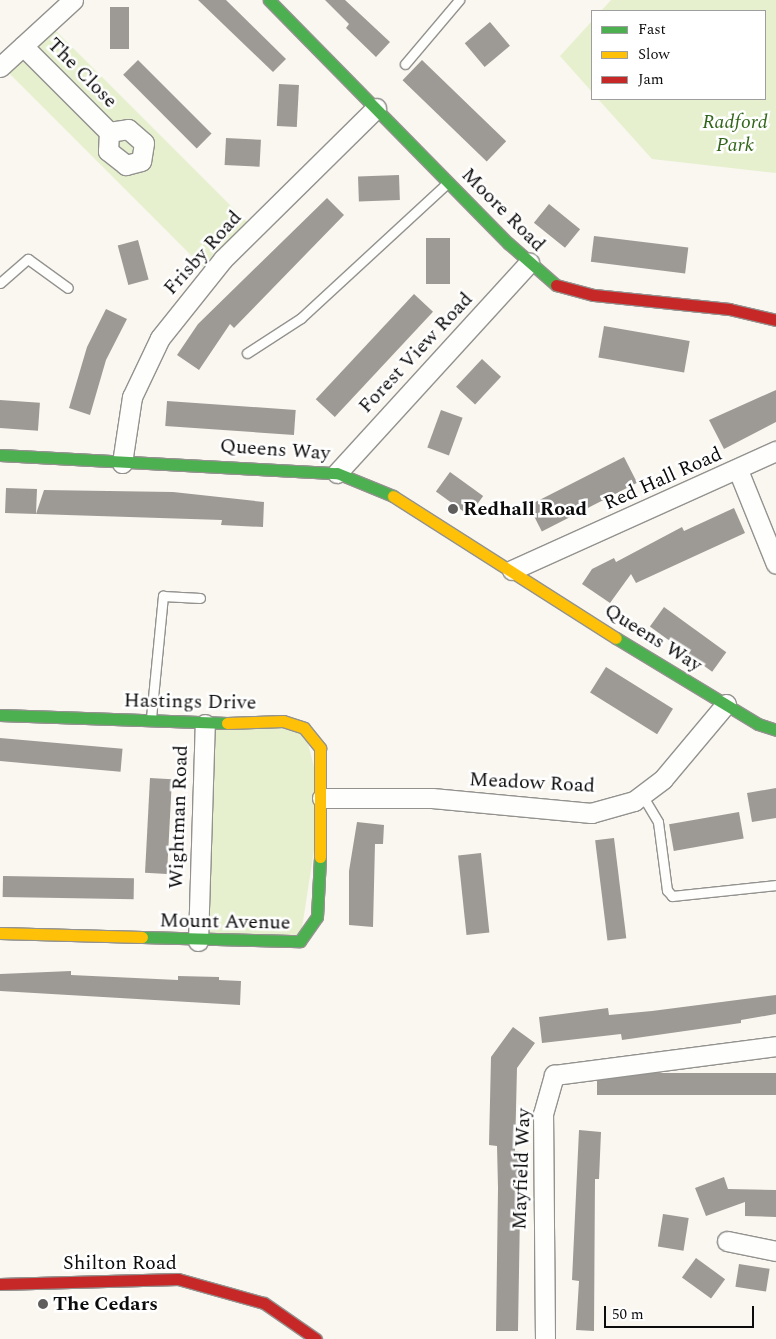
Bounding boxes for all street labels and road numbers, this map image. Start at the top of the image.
street label: The Close [42,33,122,113]
street label: Moore Road [456,163,550,257]
street label: Frisby Road [159,206,247,300]
street label: Forest View Road [354,288,478,418]
street label: Queens Way [219,434,331,466]
street label: Red Hall Road [600,442,726,516]
street label: Queens Way [600,599,706,677]
street label: Hastings Drive [123,689,257,715]
street label: Wightman Road [164,745,194,889]
street label: Meadow Road [469,768,595,798]
street label: Mount Avenue [159,909,291,935]
street label: Mayfield Way [508,1108,536,1230]
street label: Shilton Road [63,1251,177,1275]

